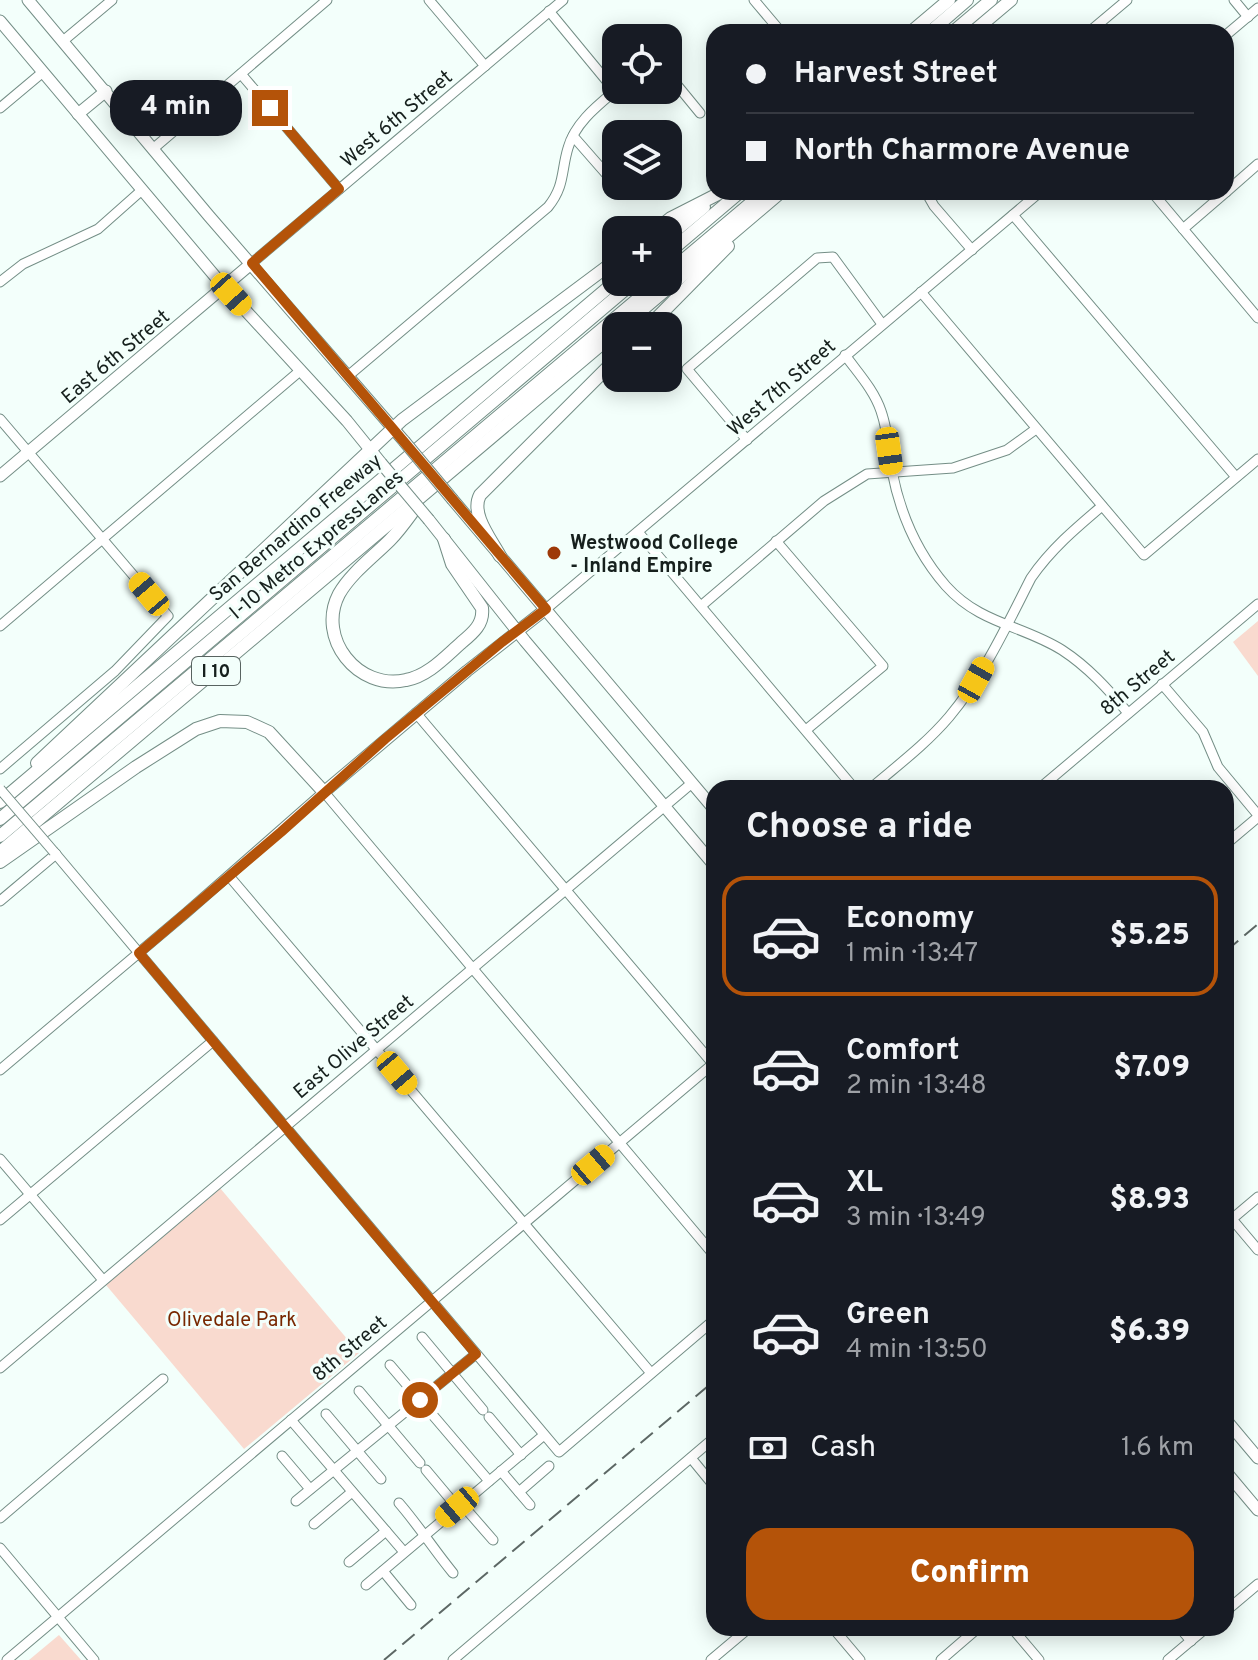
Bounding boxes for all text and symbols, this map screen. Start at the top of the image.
map controls [602,24,682,392]
button: locate [602,24,682,104]
text: Harvest Street [794,56,998,93]
street label: West 6th Street [336,65,459,174]
callout: 4 min [110,80,242,136]
route end [252,90,288,126]
text: 4 min [141,91,211,124]
button: layers [602,120,682,200]
text: North Charmore Avenue [794,133,1130,170]
button: + [602,216,682,296]
car [206,268,256,320]
street label: East 6th Street [57,305,176,411]
button: − [602,312,682,392]
street label: West 7th Street [723,334,842,443]
car [874,426,904,476]
street label: San Bernardino Freeway [205,449,388,608]
street label: I-10 Metro ExpressLanes [225,465,410,626]
place label: Westwood College - Inland Empire [570,531,738,580]
marker: Westwood College - Inland Empire [545,544,563,562]
car [124,568,174,620]
street label: 8th Street [1095,645,1181,722]
car [954,653,998,707]
road number: I 10 [192,657,240,685]
text: Choose a ride [746,805,972,851]
icon: car [750,900,822,972]
text: Economy [846,901,974,938]
text: $5.25 [1109,918,1190,955]
text: 1 min · 13:47 [846,938,978,971]
street label: East Olive Street [289,990,420,1106]
icon: car [750,1032,822,1104]
text: Comfort [846,1033,959,1070]
car [372,1047,422,1099]
text: $7.09 [1114,1050,1190,1087]
text: 2 min · 13:48 [846,1070,987,1103]
car [567,1140,619,1190]
icon: car [750,1164,822,1236]
text: XL [846,1165,883,1202]
text: $8.93 [1110,1182,1190,1219]
text: 3 min · 13:49 [846,1202,986,1235]
icon: car [750,1296,822,1368]
text: Green [846,1297,930,1334]
park label: Olivedale Park [167,1308,297,1334]
street label: 8th Street [307,1311,393,1388]
text: $6.39 [1109,1314,1190,1351]
text: 4 min · 13:50 [846,1334,988,1367]
route start [402,1382,438,1418]
icon: cash [746,1426,790,1470]
text: Cash [810,1430,876,1467]
text: 1.6 km [1121,1432,1194,1465]
car [431,1482,483,1532]
button: Confirm [746,1528,1194,1620]

